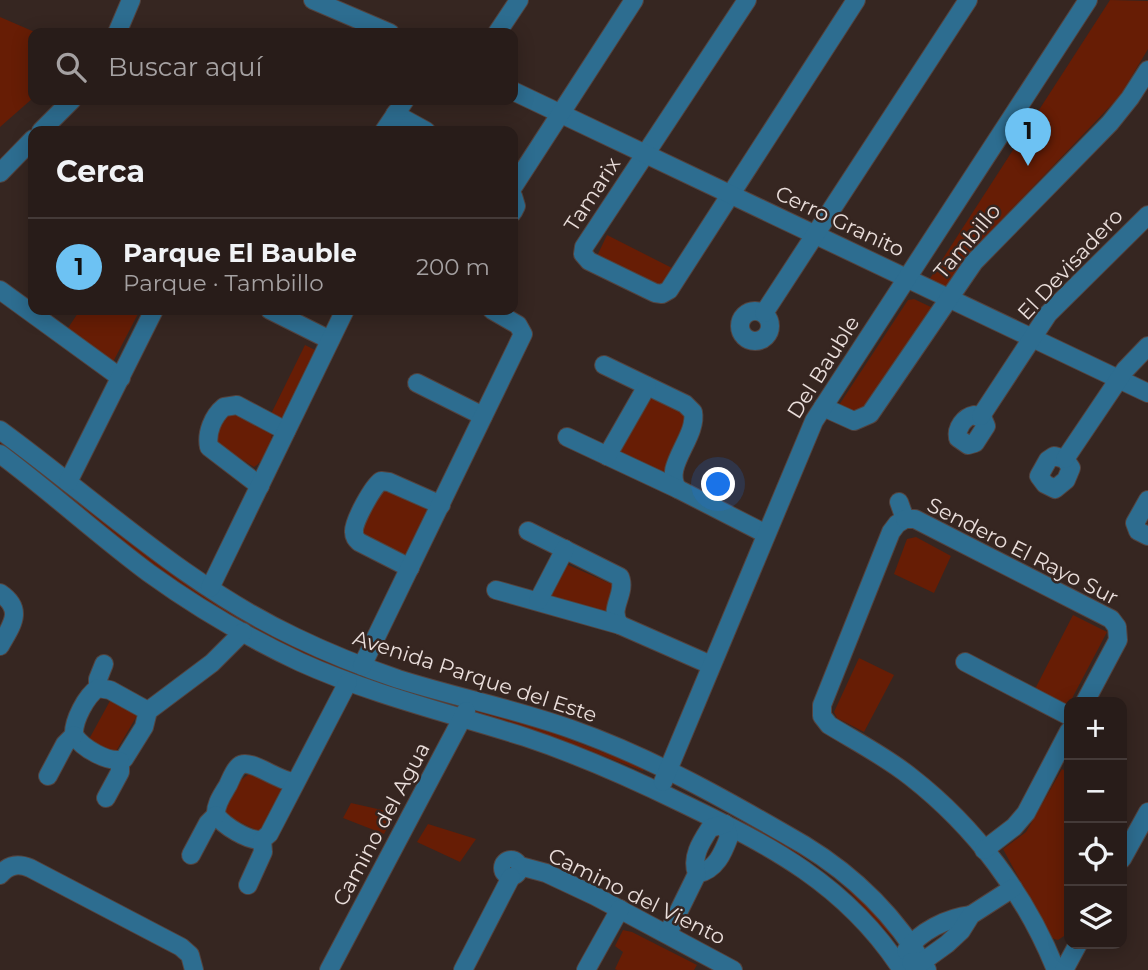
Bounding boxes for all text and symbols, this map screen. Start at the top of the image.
search box [28,28,518,105]
icon: search [52,48,90,86]
text: Buscar aquí [108,51,262,83]
pin: 1 [1005,108,1051,166]
street label: Tamarix [559,152,625,236]
text: Cerca [56,153,145,190]
street label: Cerro Granito [772,180,908,262]
street label: Tambillo [928,198,1006,284]
street label: El Devisadero [1012,203,1128,325]
text: Parque El Bauble [123,237,357,269]
text: 1 [74,253,84,281]
text: 200 m [416,253,490,281]
text: Parque · Tambillo [123,269,324,297]
street label: Del Bauble [782,311,864,423]
your location [701,467,735,501]
street label: Sendero El Rayo Sur [923,492,1123,610]
street label: Avenida Parque del Este [350,625,600,727]
map controls [1064,697,1127,949]
button: + [1064,697,1127,760]
street label: Camino del Agua [327,738,435,910]
button: − [1064,760,1127,823]
button: locate [1064,823,1127,886]
street label: Camino del Viento [544,842,730,950]
button: layers [1064,886,1127,949]

